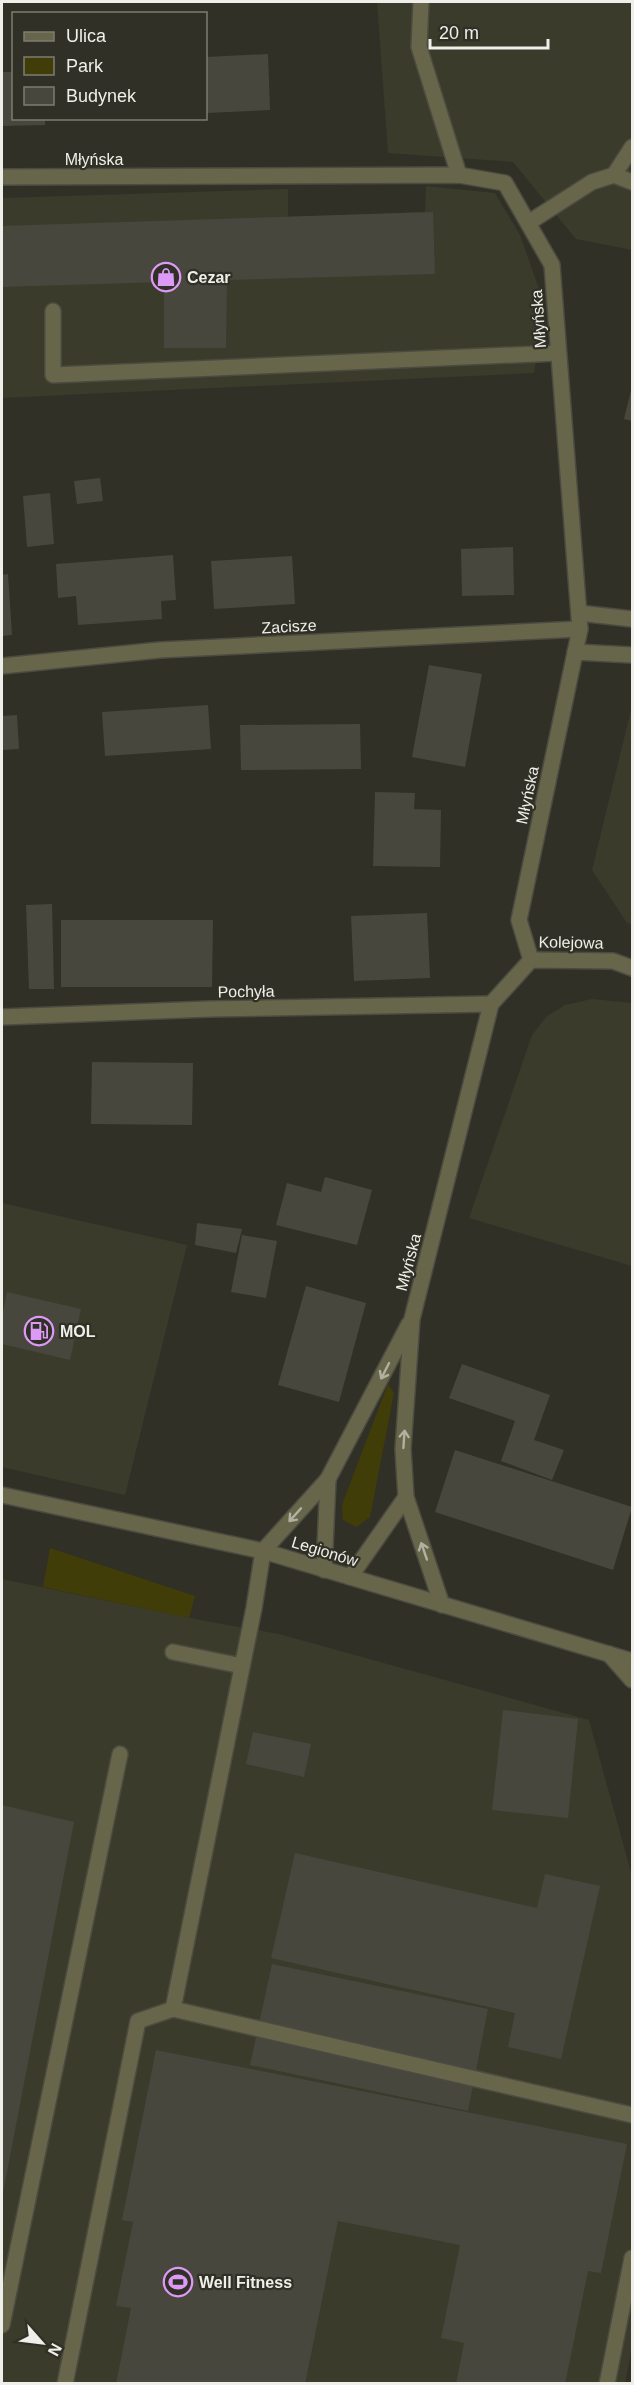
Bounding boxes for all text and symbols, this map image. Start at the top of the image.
legend [12,12,207,120]
scale bar [430,12,548,50]
text: 20 m [439,23,479,43]
text: Ulica [66,26,107,46]
text: Park [66,56,104,76]
text: Budynek [66,86,137,106]
street label: Młyńska [65,151,123,168]
shop icon: Cezar [150,261,182,293]
place label: Cezar [187,269,231,286]
street label: Młyńska [528,289,549,349]
street label: Zacisze [261,617,317,636]
street label: Młyńska [513,765,542,826]
street label: Kolejowa [538,933,604,952]
street label: Pochyła [217,983,275,1000]
street label: Młyńska [393,1231,424,1293]
fuel station icon: MOL [23,1315,55,1347]
place label: MOL [60,1323,96,1340]
one-way arrow [379,1362,391,1379]
one-way arrow [398,1429,409,1449]
one-way arrow [288,1507,302,1522]
street label: Legionów [290,1533,361,1570]
one-way arrow [418,1542,429,1561]
sports icon: Well Fitness [162,2266,194,2298]
place label: Well Fitness [199,2274,292,2291]
north arrow [12,2313,72,2373]
text: N [45,2341,65,2359]

